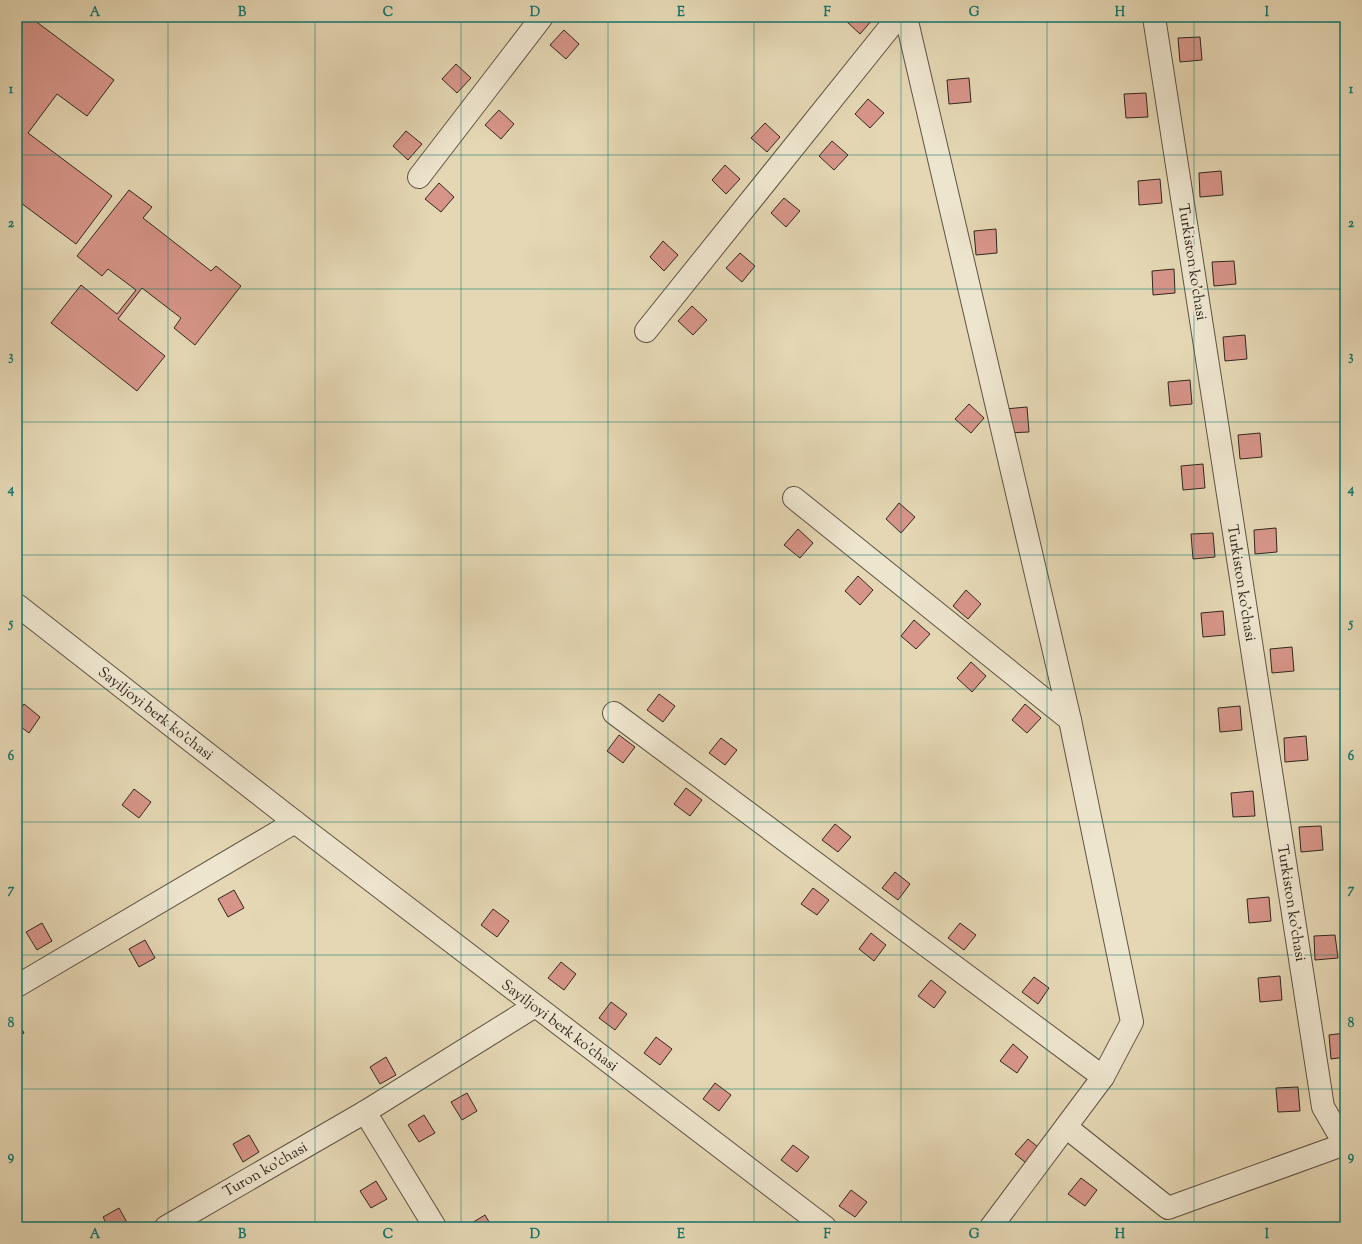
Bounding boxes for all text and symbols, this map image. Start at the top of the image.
text: A [90,4,101,22]
text: B [238,4,247,22]
text: C [383,4,393,22]
text: D [530,4,540,22]
text: E [677,4,685,22]
text: F [823,4,831,22]
text: G [969,4,980,22]
text: H [1115,4,1126,22]
text: I [1265,4,1270,22]
text: 1 [9,81,14,99]
text: 1 [1349,81,1354,99]
street label: Turkiston ko'chasi [1172,202,1211,322]
text: 2 [8,215,15,233]
text: 2 [1348,215,1355,233]
text: 3 [8,348,14,366]
text: 3 [1348,348,1354,366]
text: 4 [7,481,15,499]
text: 4 [1347,481,1355,499]
street label: Turkiston ko'chasi [1221,523,1260,643]
text: 5 [8,615,14,633]
text: 5 [1348,615,1354,633]
street label: Sayiljoyi berk ko'chasi [93,662,217,766]
text: 6 [8,748,15,766]
text: 6 [1348,748,1355,766]
street label: Turkiston ko'chasi [1271,843,1310,963]
text: 7 [8,881,15,899]
text: 7 [1348,881,1355,899]
street label: Sayiljoyi berk ko'chasi [496,975,622,1077]
text: 8 [8,1015,15,1033]
text: 8 [1348,1015,1355,1033]
street label: Turon ko'chasi [220,1138,312,1203]
text: 9 [8,1148,15,1166]
text: 9 [1348,1148,1355,1166]
text: A [90,1226,101,1244]
text: B [238,1226,247,1244]
text: C [383,1226,393,1244]
text: D [530,1226,540,1244]
text: E [677,1226,685,1244]
text: F [823,1226,831,1244]
text: G [969,1226,980,1244]
text: H [1115,1226,1126,1244]
text: I [1265,1226,1270,1244]

